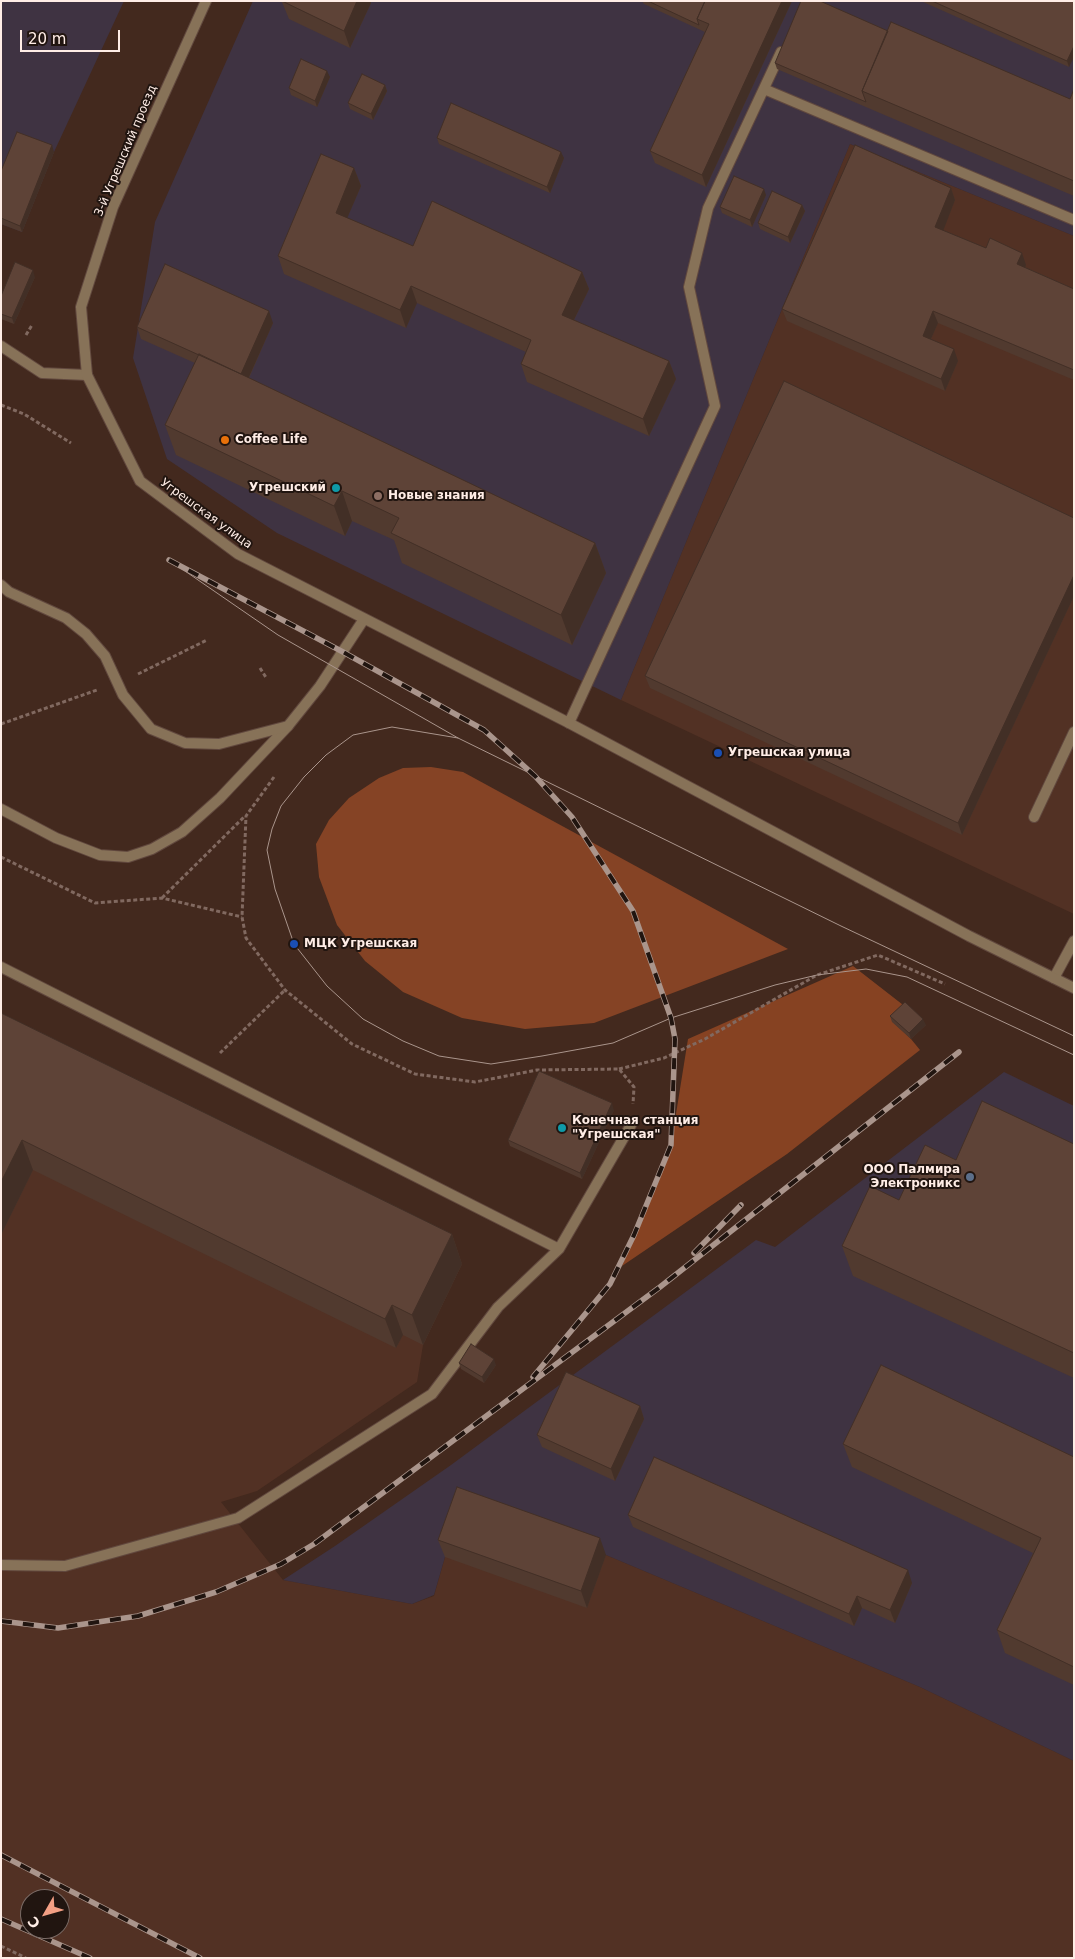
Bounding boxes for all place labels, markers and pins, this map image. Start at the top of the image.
place label: Coffee Life [235,433,307,447]
marker: Coffee Life [219,434,231,446]
place label: Угрешский [249,481,326,495]
marker: Угрешский [330,482,342,494]
place label: Новые знания [388,489,485,503]
marker: Новые знания [372,490,384,502]
place label: Угрешская улица [728,746,850,760]
marker: Угрешская улица [712,747,724,759]
place label: МЦК Угрешская [304,937,417,951]
marker: МЦК Угрешская [288,938,300,950]
place label: Конечная станция "Угрешская" [572,1114,698,1142]
marker: Конечная станция "Угрешская" [556,1122,568,1134]
place label: ООО Палмира Электроникс [863,1163,960,1191]
marker: ООО Палмира Электроникс [964,1171,976,1183]

